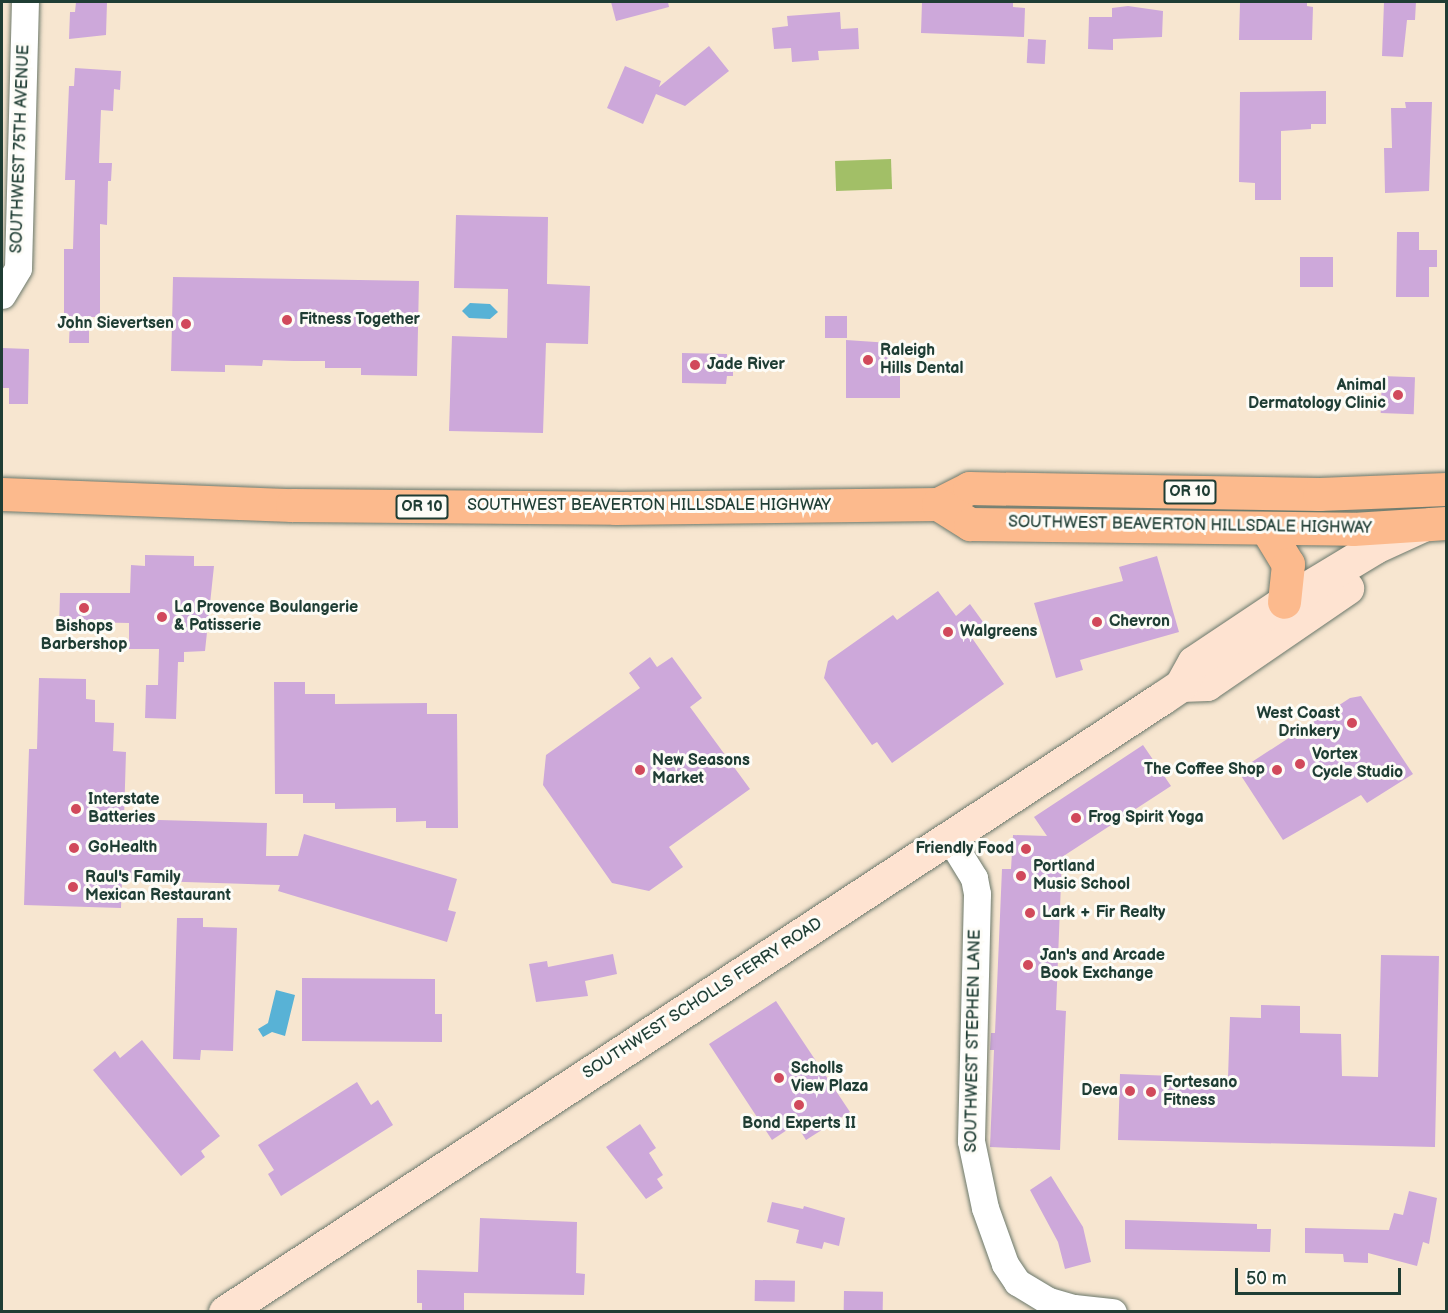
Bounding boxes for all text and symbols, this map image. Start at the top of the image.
street label: SOUTHWEST 75TH AVENUE [8,44,34,254]
place label: Fitness Together [299,310,420,330]
marker: Fitness Together [280,313,294,327]
place label: John Sievertsen [58,314,174,334]
marker: John Sievertsen [179,317,193,331]
place label: Raleigh Hills Dental [880,341,964,379]
marker: Raleigh Hills Dental [861,353,875,367]
place label: Jade River [707,355,785,375]
marker: Jade River [688,358,702,372]
place label: Animal Dermatology Clinic [1247,376,1386,414]
marker: Animal Dermatology Clinic [1391,388,1405,402]
road number: OR 10 [1163,480,1217,504]
road number: OR 10 [395,495,449,519]
street label: SOUTHWEST BEAVERTON HILLSDALE HIGHWAY [467,496,831,516]
street label: SOUTHWEST BEAVERTON HILLSDALE HIGHWAY [1008,513,1372,539]
place label: La Provence Boulangerie & Patisserie [174,598,358,636]
marker: Bishops Barbershop [77,601,91,615]
marker: La Provence Boulangerie & Patisserie [155,610,169,624]
place label: Chevron [1109,612,1170,632]
marker: Chevron [1090,615,1104,629]
place label: Bishops Barbershop [41,617,127,655]
place label: Walgreens [960,622,1037,642]
marker: Walgreens [941,625,955,639]
place label: West Coast Drinkery [1256,704,1340,742]
marker: West Coast Drinkery [1345,716,1359,730]
place label: Vortex Cycle Studio [1312,745,1403,783]
place label: New Seasons Market [652,751,750,789]
marker: Vortex Cycle Studio [1293,757,1307,771]
place label: The Coffee Shop [1144,760,1265,780]
marker: New Seasons Market [633,763,647,777]
marker: The Coffee Shop [1270,763,1284,777]
place label: Interstate Batteries [88,790,160,828]
marker: Interstate Batteries [69,802,83,816]
place label: Frog Spirit Yoga [1088,808,1204,828]
marker: Frog Spirit Yoga [1069,811,1083,825]
place label: GoHealth [88,838,157,858]
marker: GoHealth [65,839,83,857]
place label: Friendly Food [915,839,1014,859]
marker: Friendly Food [1019,842,1033,856]
place label: Portland Music School [1033,857,1130,895]
place label: Raul's Family Mexican Restaurant [85,868,231,906]
marker: Portland Music School [1014,869,1028,883]
marker: Raul's Family Mexican Restaurant [66,880,80,894]
place label: Lark + Fir Realty [1042,903,1165,923]
marker: Lark + Fir Realty [1023,906,1037,920]
street label: SOUTHWEST SCHOLLS FERRY ROAD [580,914,826,1084]
street label: SOUTHWEST STEPHEN LANE [962,929,986,1153]
place label: Jan's and Arcade Book Exchange [1040,946,1165,984]
marker: Jan's and Arcade Book Exchange [1021,958,1035,972]
place label: Scholls View Plaza [791,1059,869,1097]
marker: Scholls View Plaza [772,1071,786,1085]
place label: Fortesano Fitness [1163,1073,1237,1111]
place label: Deva [1081,1081,1118,1101]
marker: Deva [1123,1084,1137,1098]
marker: Fortesano Fitness [1144,1085,1158,1099]
marker: Bond Experts II [792,1098,806,1112]
place label: Bond Experts II [742,1114,856,1134]
scale bar [1238,1256,1404,1294]
text: 50 m [1246,1268,1287,1289]

